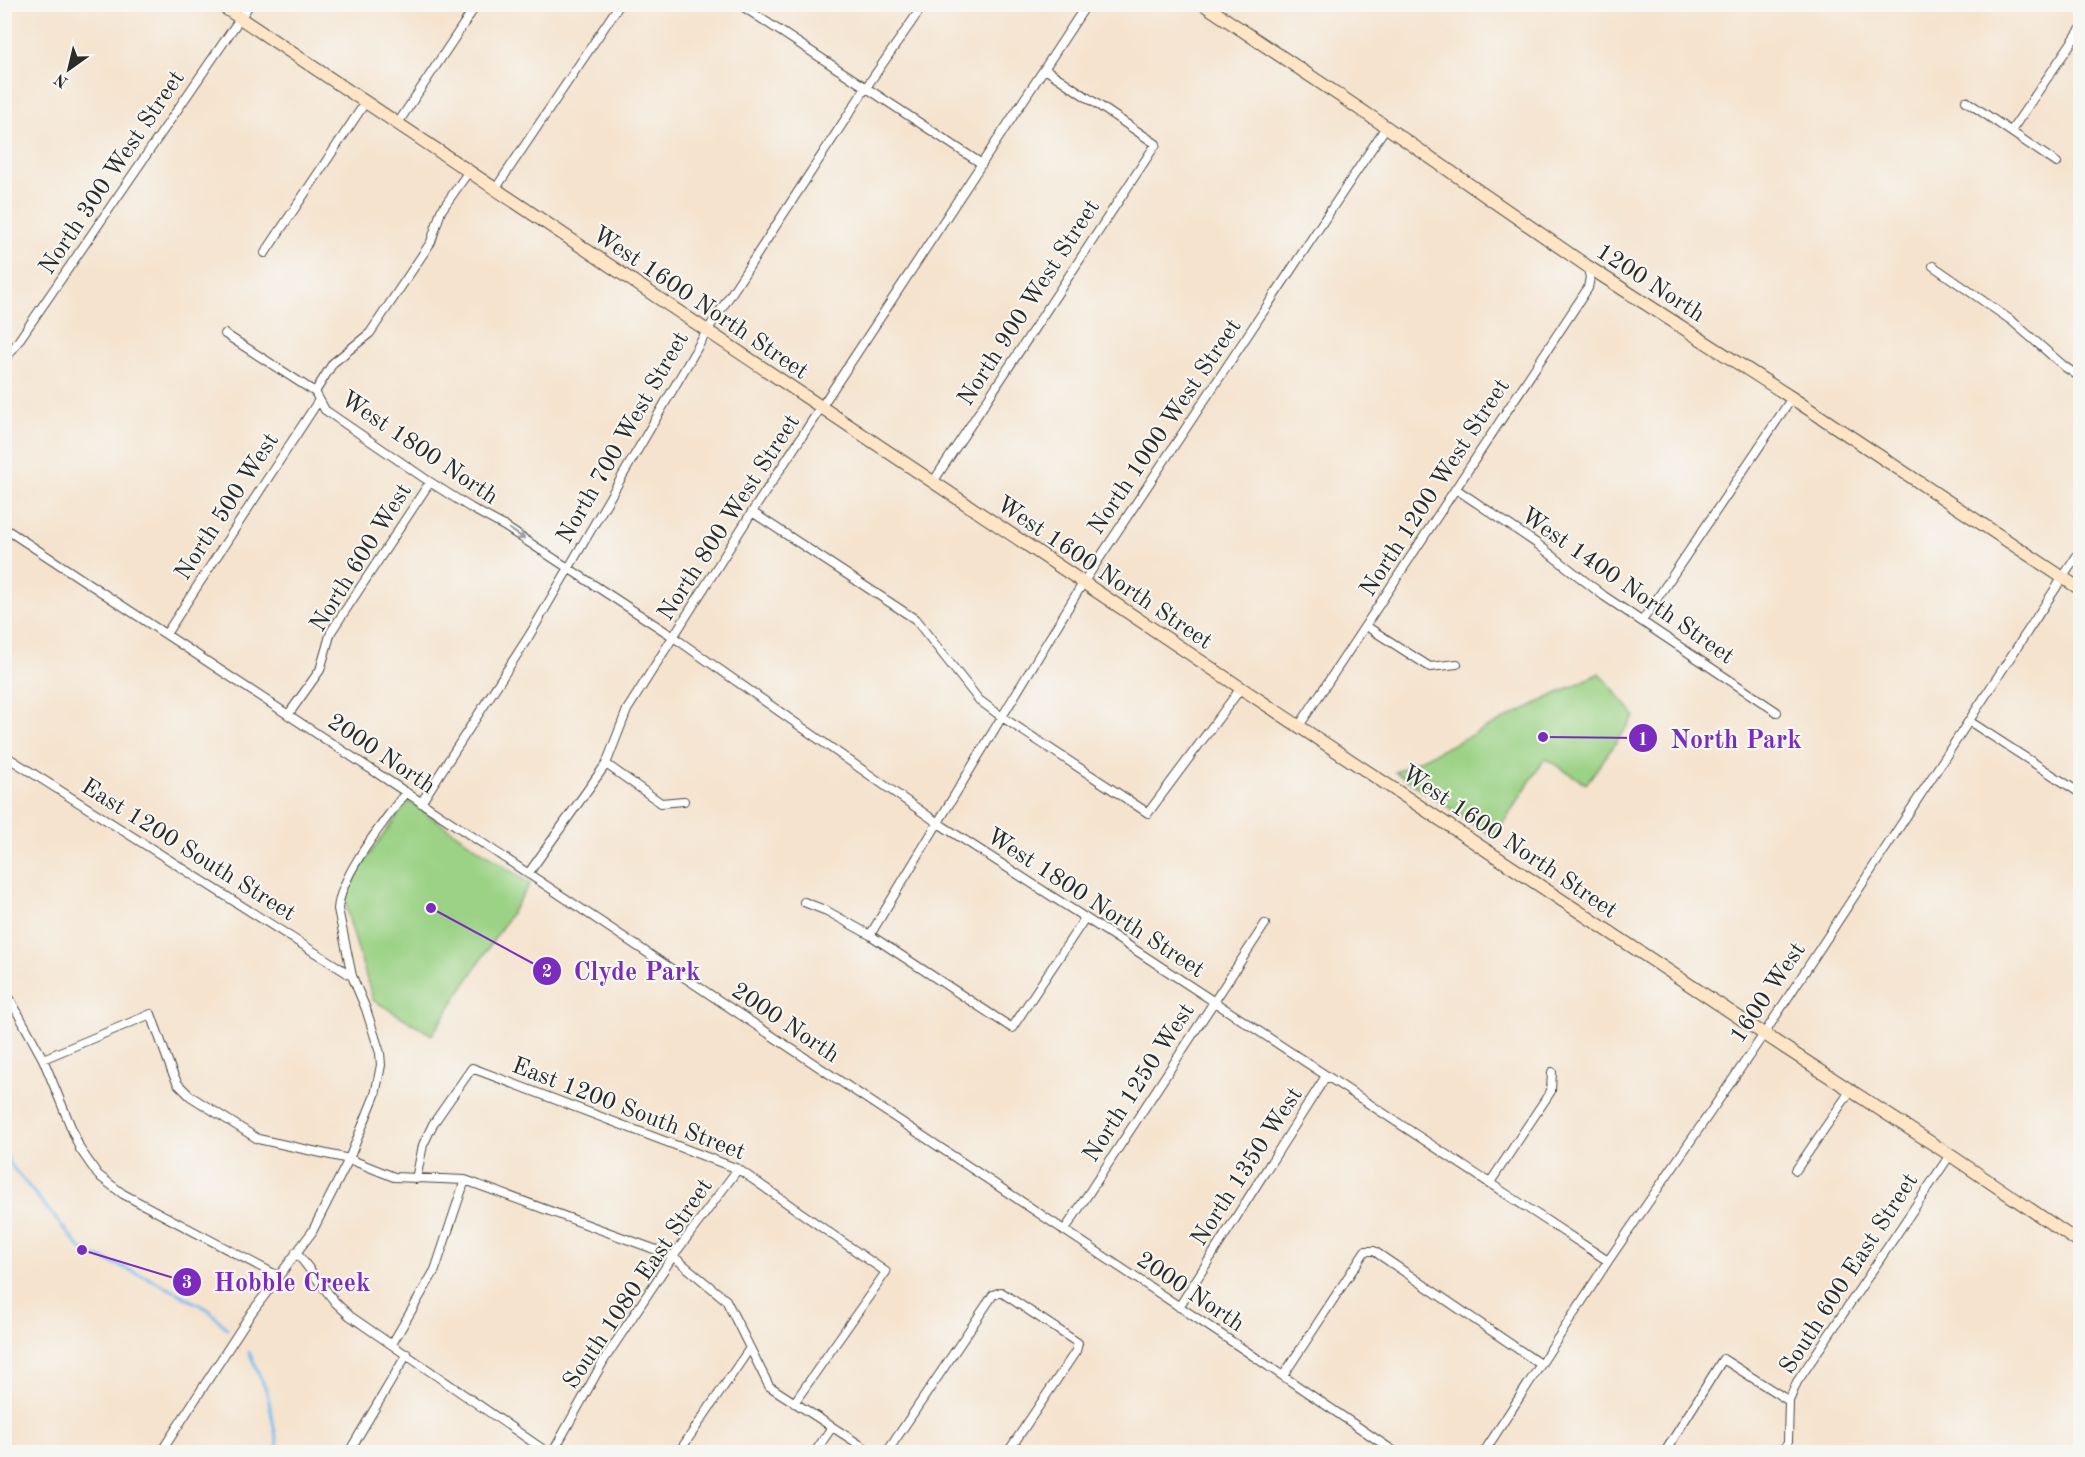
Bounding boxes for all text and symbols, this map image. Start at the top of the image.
north arrow [39,39,99,99]
street label: North 300 West Street [32,64,190,280]
street label: North 900 West Street [954,196,1105,410]
street label: West 1600 North Street [588,223,812,385]
street label: 1200 North [1591,240,1708,328]
street label: North 1000 West Street [1085,315,1247,539]
street label: North 700 West Street [553,328,694,548]
street label: North 1200 West Street [1356,375,1515,601]
street label: West 1800 North [336,387,502,510]
street label: North 800 West Street [654,411,805,625]
street label: North 500 West [171,429,284,585]
street label: North 600 West [306,480,417,637]
street label: West 1600 North Street [992,493,1216,655]
street label: West 1400 North Street [1516,504,1738,669]
one-way arrow [508,527,525,540]
street label: 2000 North [323,710,439,799]
callout: North Park [1628,716,1814,760]
text: North Park [1670,728,1802,754]
text: 1 [1638,731,1648,749]
street label: West 1600 North Street [1397,762,1621,924]
street label: East 1200 South Street [77,775,299,927]
street label: West 1800 North Street [982,824,1208,983]
street label: 1600 West [1726,938,1811,1048]
callout: Clyde Park [532,949,713,993]
text: Clyde Park [573,960,701,986]
text: 2 [542,963,552,981]
street label: 2000 North [727,979,843,1068]
street label: North 1250 West [1080,999,1200,1167]
street label: East 1200 South Street [508,1054,748,1165]
street label: North 1350 West [1188,1083,1308,1251]
street label: South 600 East Street [1776,1170,1923,1379]
street label: South 1080 East Street [559,1175,718,1394]
street label: 2000 North [1132,1248,1248,1337]
callout: Hobble Creek [172,1260,383,1304]
text: Hobble Creek [213,1271,371,1297]
text: 3 [182,1274,192,1292]

